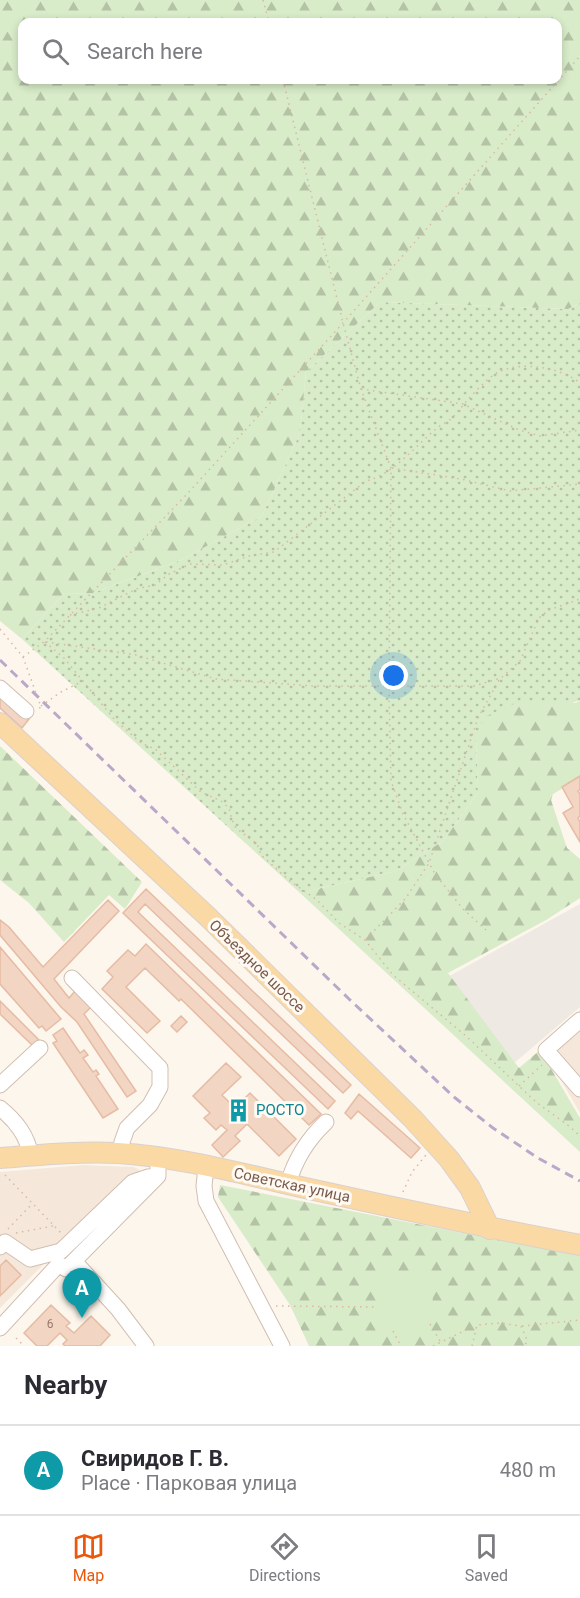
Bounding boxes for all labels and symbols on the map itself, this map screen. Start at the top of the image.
your location [379,661,408,690]
street label: Объездное шоссе [206,916,309,1016]
building icon: РОСТО [225,1097,251,1123]
place label: РОСТО [256,1101,304,1119]
street label: Советская улица [232,1164,352,1206]
pin: A [62,1268,101,1318]
house number: 6 [47,1317,54,1331]

